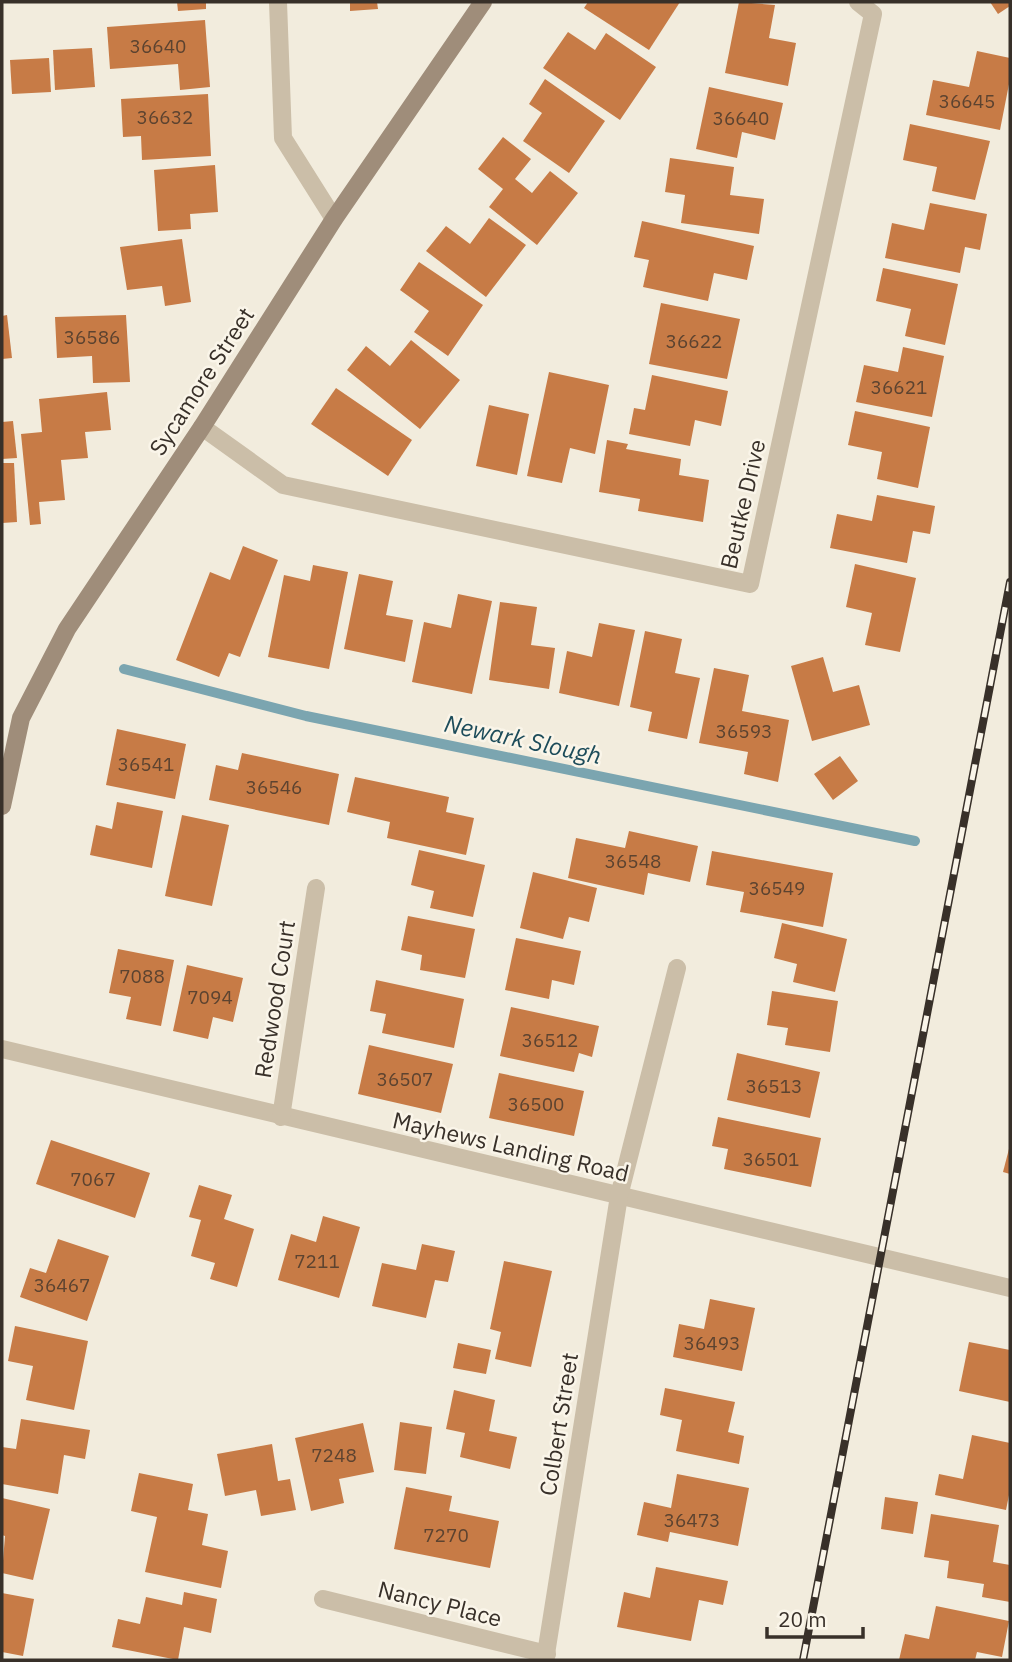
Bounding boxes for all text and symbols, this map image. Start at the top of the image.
house number: 36640 [129,34,187,58]
house number: 36645 [938,89,996,113]
house number: 36632 [136,105,194,129]
house number: 36640 [712,106,770,130]
street label: Sycamore Street [142,301,260,461]
house number: 36586 [63,325,121,349]
house number: 36622 [665,329,723,353]
house number: 36621 [870,375,928,399]
street label: Beutke Drive [713,436,771,572]
water label: Newark Slough [442,707,604,771]
house number: 36593 [715,719,773,743]
house number: 36541 [117,752,175,776]
house number: 36546 [245,775,303,799]
house number: 36548 [604,849,662,873]
house number: 36549 [748,876,806,900]
street label: Redwood Court [247,918,301,1080]
house number: 7088 [119,964,165,988]
house number: 7094 [187,985,233,1009]
house number: 36512 [521,1028,579,1052]
house number: 36507 [376,1067,434,1091]
house number: 36513 [745,1074,803,1098]
house number: 36500 [507,1092,565,1116]
street label: Mayhews Landing Road [390,1104,632,1188]
house number: 36501 [742,1147,800,1171]
house number: 7067 [70,1167,116,1191]
house number: 7211 [294,1249,340,1273]
house number: 36467 [33,1273,91,1297]
house number: 36493 [683,1331,741,1355]
street label: Colbert Street [532,1350,584,1498]
house number: 7248 [311,1443,357,1467]
house number: 36473 [663,1508,721,1532]
house number: 7270 [423,1523,469,1547]
street label: Nancy Place [375,1573,505,1633]
scale bar [767,1596,863,1640]
text: 20 m [778,1605,827,1633]

